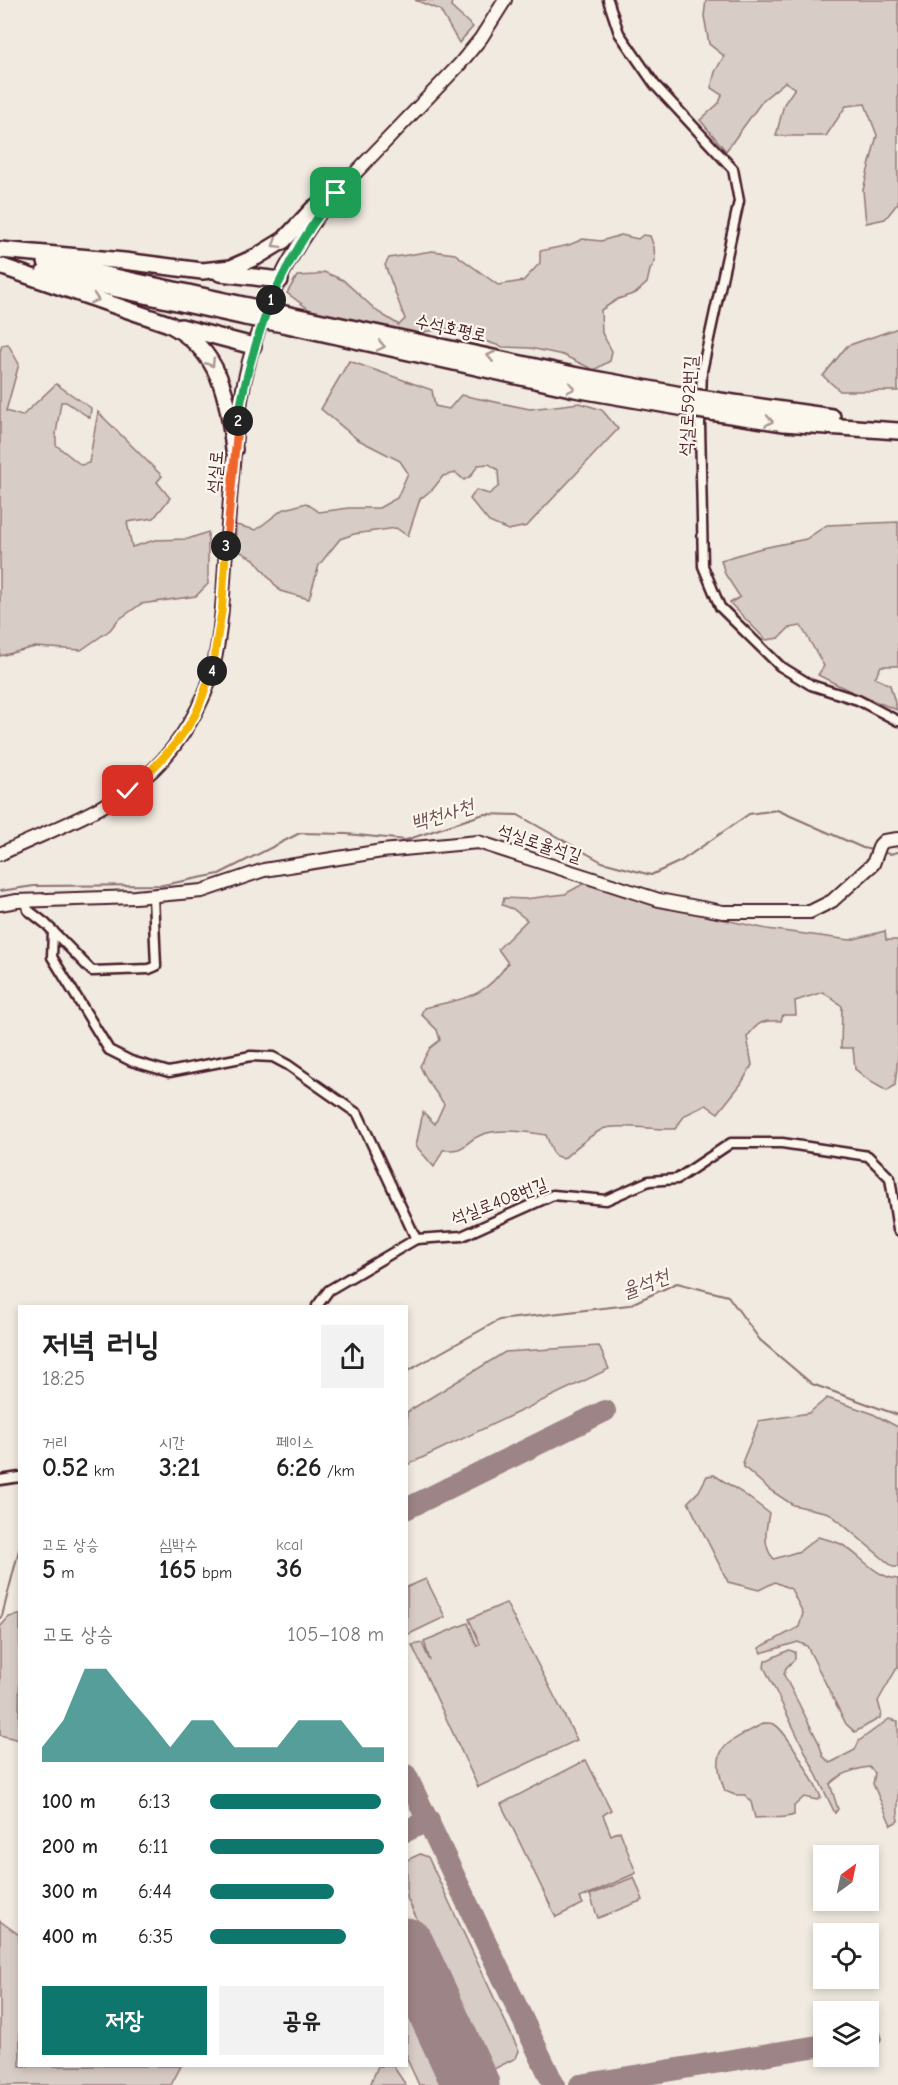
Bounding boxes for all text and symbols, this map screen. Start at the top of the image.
pin [310,167,361,218]
icon: arrive [319,176,352,209]
one-way arrow [272,237,282,249]
pin: 1 [256,285,286,315]
text: 1 [268,291,274,309]
one-way arrow [89,292,100,305]
street label: 수석호평로 [413,311,488,346]
one-way arrow [375,338,385,351]
one-way arrow [486,351,496,364]
street label: 석실로592번길 [675,354,702,457]
one-way arrow [204,357,216,367]
one-way arrow [566,381,576,394]
pin: 2 [223,406,253,436]
text: 2 [234,412,242,430]
one-way arrow [764,414,774,427]
street label: 석실로 [203,449,228,495]
pin: 3 [211,531,241,561]
text: 3 [222,537,230,555]
pin: 4 [197,656,227,686]
text: 4 [208,662,216,680]
pin [102,765,153,816]
icon: check [111,774,144,807]
water label: 백천사천 [408,794,478,835]
street label: 석실로율석길 [495,820,585,867]
street label: 석실로408번길 [448,1173,551,1229]
water label: 율석천 [619,1264,674,1303]
text: 저녁 러닝 [42,1325,160,1363]
button: share [321,1325,384,1388]
text: 18:25 [42,1367,85,1390]
text: 거리 [42,1434,68,1452]
text: 시간 [159,1434,185,1452]
text: 페이스 [276,1434,315,1452]
text: 0.52 [42,1453,88,1483]
text: 3:21 [159,1453,200,1483]
text: 6:26 [276,1453,322,1483]
text: km [88,1462,115,1480]
text: /km [322,1462,355,1480]
text: 고도 상승 [42,1536,99,1554]
text: 심박수 [159,1536,198,1554]
text: kcal [276,1536,303,1554]
text: 36 [276,1554,302,1584]
text: 5 [42,1555,56,1585]
text: 165 [159,1555,197,1585]
text: m [56,1564,74,1582]
text: bpm [197,1564,232,1582]
text: 고도 상승 [42,1623,113,1646]
text: 105–108 m [287,1623,384,1646]
text: 100 m [42,1790,96,1813]
text: 6:13 [138,1790,171,1813]
text: 200 m [42,1835,98,1858]
text: 6:11 [138,1835,168,1858]
north arrow [813,1845,879,1911]
map controls [813,1845,879,2067]
text: 300 m [42,1880,98,1903]
text: 6:44 [138,1880,172,1903]
button: locate [813,1923,879,1989]
text: 400 m [42,1925,97,1948]
text: 6:35 [138,1925,173,1948]
button: 저장 [42,1986,207,2055]
button: 공유 [219,1986,384,2055]
button: layers [813,2001,879,2067]

